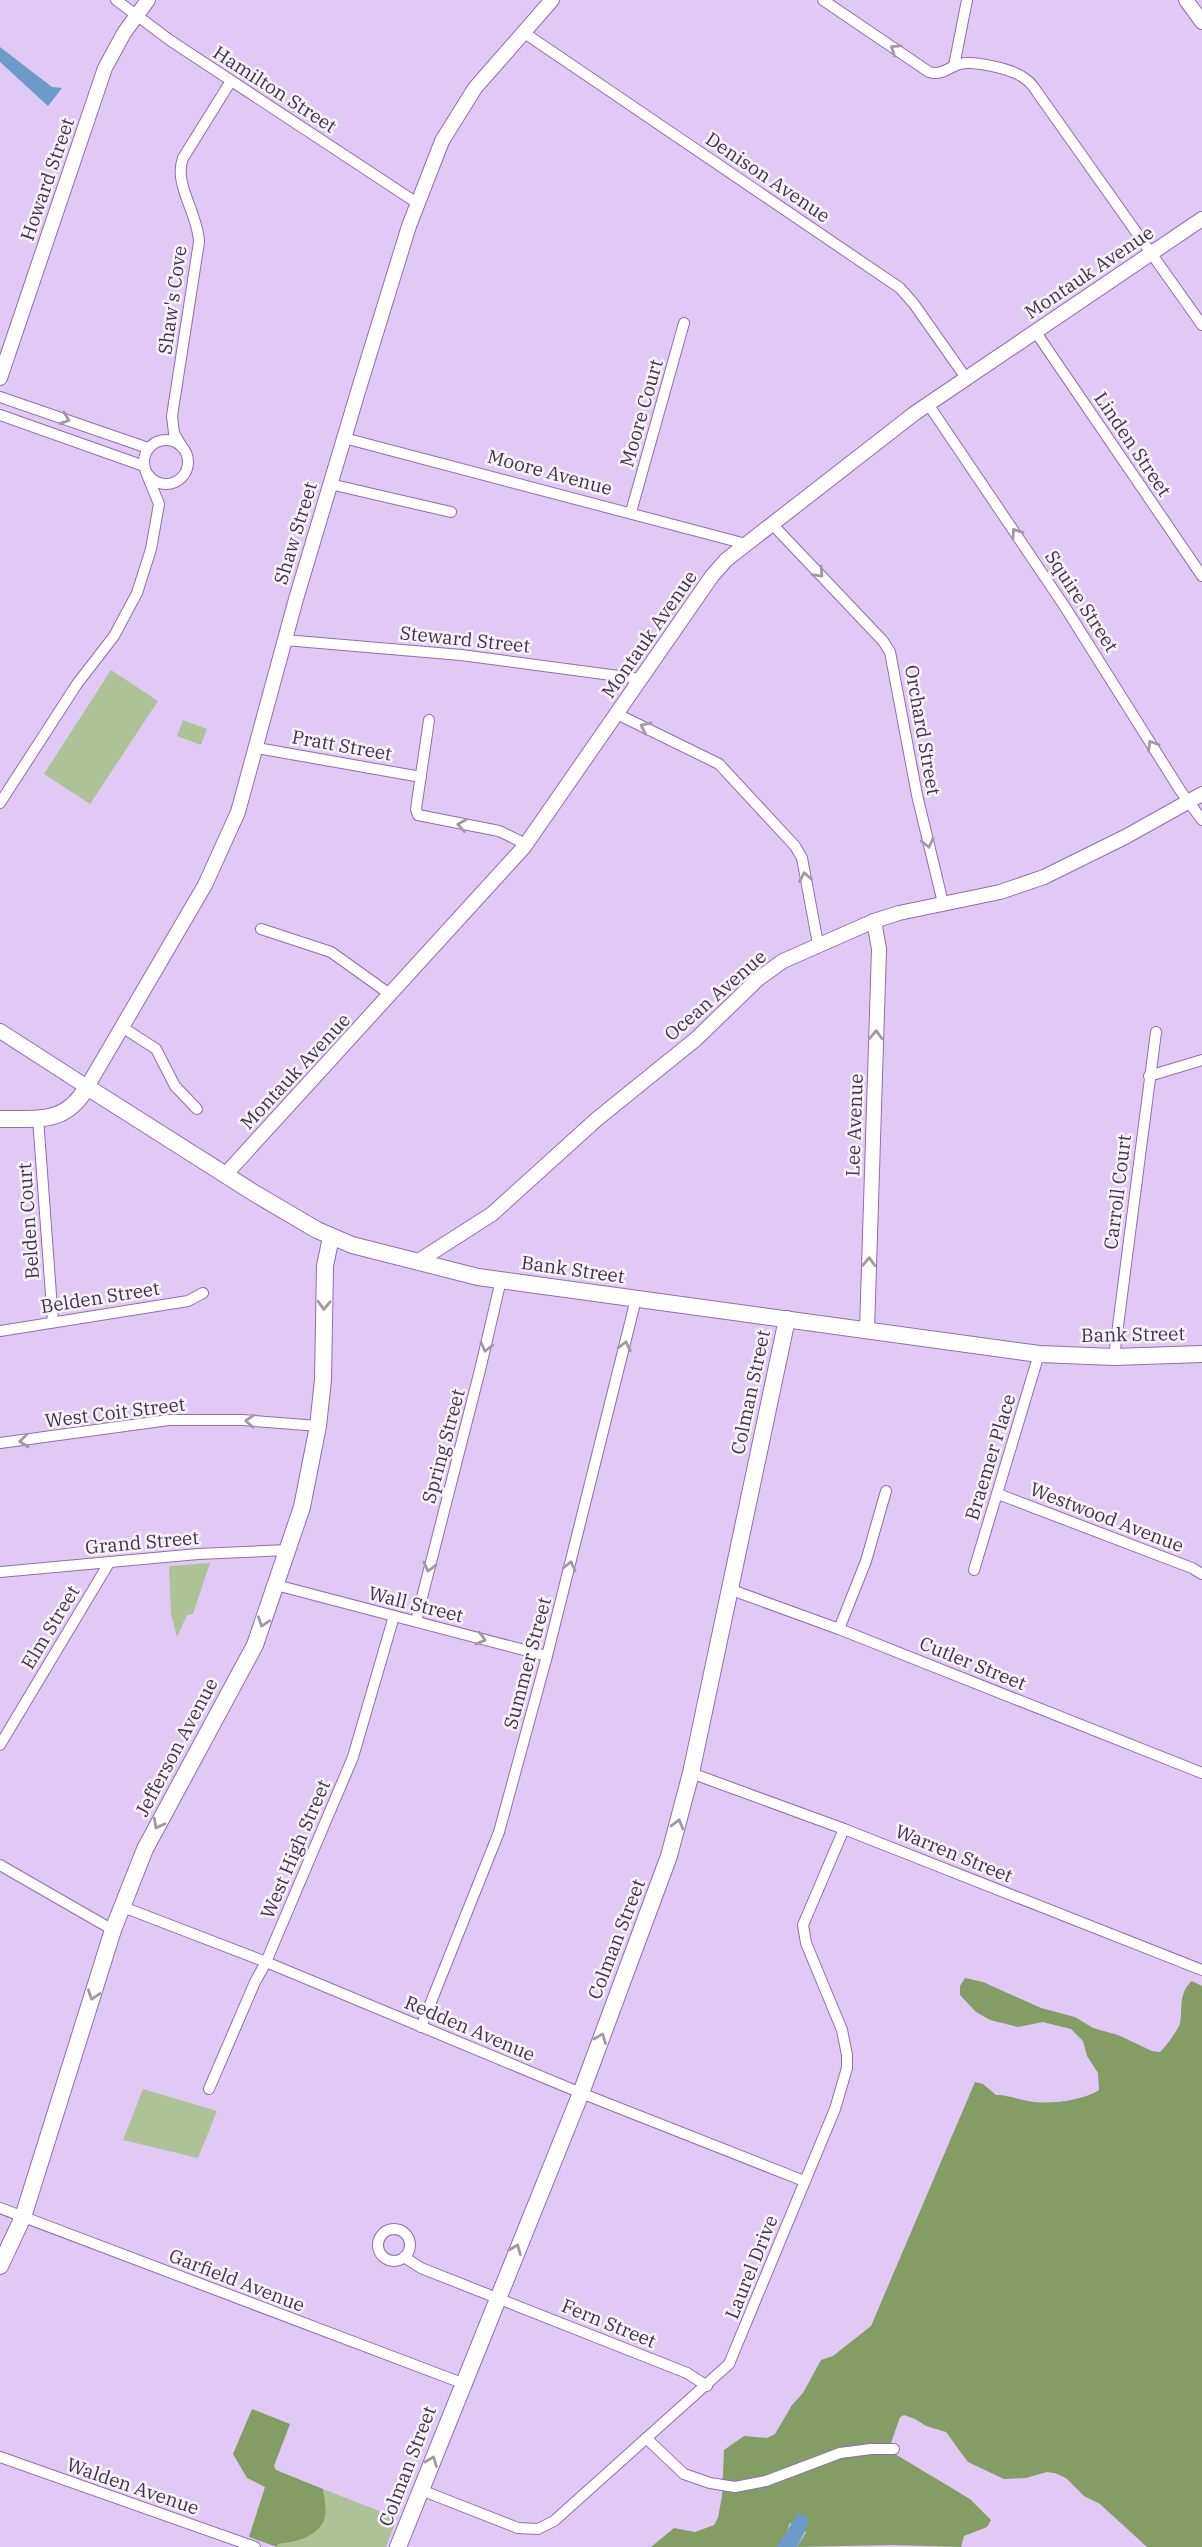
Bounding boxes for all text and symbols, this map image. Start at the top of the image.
street label: Hamilton Street [209,40,342,138]
one-way arrow [890,44,903,57]
street label: Howard Street [15,114,79,244]
street label: Denison Avenue [701,126,835,228]
street label: Montauk Avenue [1020,220,1158,324]
street label: Shaw's Cove [152,244,192,356]
street label: Moore Court [614,356,668,470]
street label: Linden Street [1089,387,1177,501]
one-way arrow [58,411,70,425]
street label: Moore Avenue [485,444,615,500]
street label: Shaw Street [268,479,322,587]
one-way arrow [1011,527,1024,540]
street label: Squire Street [1040,546,1124,657]
street label: Montauk Avenue [596,565,702,703]
one-way arrow [810,565,823,578]
street label: Steward Street [399,620,532,658]
street label: Orchard Street [900,663,946,797]
one-way arrow [640,722,652,736]
street label: Pratt Street [290,724,394,766]
one-way arrow [1147,739,1160,752]
one-way arrow [456,818,468,833]
one-way arrow [920,837,934,849]
one-way arrow [798,871,813,883]
street label: Ocean Avenue [659,944,771,1046]
street label: Montauk Avenue [235,1008,355,1134]
one-way arrow [869,1029,884,1040]
street label: Lee Avenue [840,1073,868,1177]
street label: Carroll Court [1098,1133,1136,1251]
street label: Belden Court [12,1162,44,1280]
street label: Bank Street [520,1250,627,1288]
one-way arrow [862,1256,877,1267]
street label: Belden Street [39,1276,162,1318]
one-way arrow [317,1300,332,1311]
street label: Bank Street [1081,1321,1186,1347]
street label: Colman Street [725,1327,775,1457]
one-way arrow [617,1340,631,1352]
one-way arrow [479,1341,494,1353]
street label: Spring Street [416,1386,470,1506]
street label: West Coit Street [43,1391,187,1433]
street label: Braemer Place [959,1391,1021,1523]
one-way arrow [244,1414,255,1429]
one-way arrow [18,1433,30,1448]
street label: Westwood Avenue [1027,1477,1187,1557]
street label: Grand Street [84,1525,200,1559]
one-way arrow [423,1561,437,1573]
one-way arrow [562,1561,576,1573]
street label: Elm Street [16,1580,85,1673]
street label: Wall Street [366,1581,466,1627]
street label: Summer Street [498,1594,556,1732]
one-way arrow [257,1616,271,1628]
one-way arrow [475,1630,487,1645]
street label: Cutler Street [916,1631,1030,1695]
street label: Jefferson Avenue [129,1674,223,1820]
street label: West High Street [255,1776,335,1922]
one-way arrow [153,1817,166,1829]
one-way arrow [670,1818,684,1830]
street label: Warren Street [892,1819,1017,1888]
street label: Colman Street [582,1875,650,2003]
one-way arrow [86,1989,101,2001]
street label: Redden Avenue [401,1990,539,2066]
one-way arrow [593,2033,607,2045]
street label: Laurel Drive [719,2212,783,2322]
street label: Garfield Avenue [166,2243,308,2317]
one-way arrow [508,2244,522,2256]
street label: Fern Street [558,2293,660,2353]
street label: Colman Street [373,2402,441,2530]
street label: Walden Avenue [64,2452,202,2520]
one-way arrow [424,2455,438,2467]

